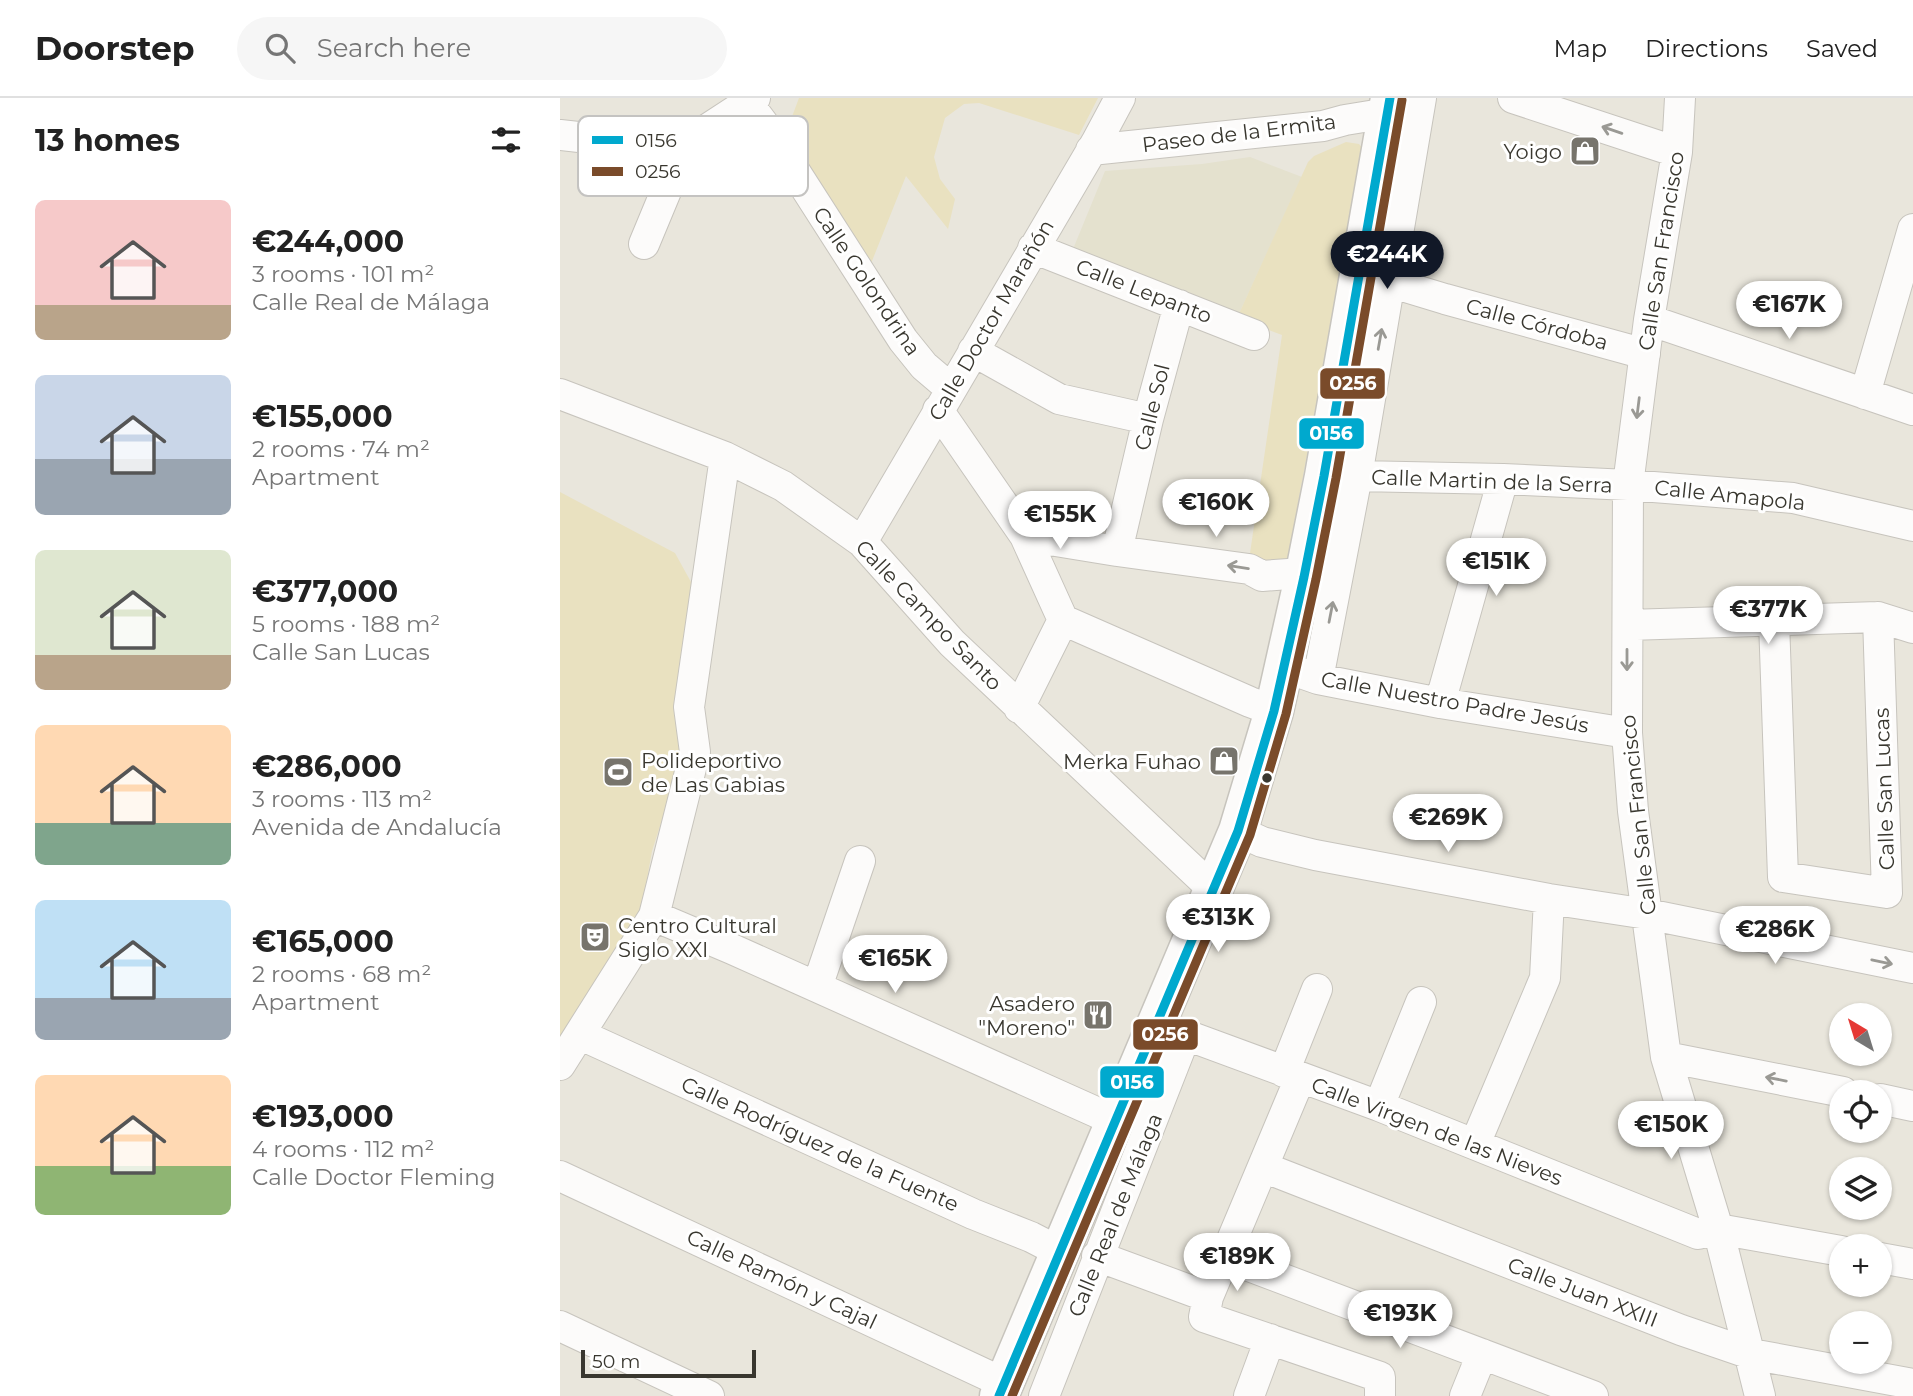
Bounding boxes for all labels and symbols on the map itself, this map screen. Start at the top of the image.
street label: Paseo de la Ermita [1141,109,1337,157]
legend [578,116,808,196]
one-way arrow [1602,123,1624,135]
text: 0156 [635,129,677,152]
shop icon: Yoigo [1568,134,1602,168]
place label: Yoigo [1504,139,1562,164]
street label: Calle San Francisco [1633,150,1689,352]
text: 0256 [635,160,681,183]
street label: Calle Golondrina [808,202,926,360]
street label: Calle Doctor Marañón [923,215,1059,425]
pin: €244K [1338,232,1436,291]
street label: Calle Lepanto [1073,254,1215,328]
pin: €167K [1740,282,1838,341]
street label: Calle Córdoba [1463,293,1611,355]
one-way arrow [1374,328,1387,351]
street label: Calle Sol [1129,361,1175,453]
line badge: 0256 [1319,367,1386,400]
text: 0256 [1329,372,1377,395]
one-way arrow [1632,396,1645,419]
line badge: 0156 [1298,417,1365,450]
text: 0156 [1309,422,1353,445]
street label: Calle Martin de la Serra [1371,464,1613,498]
street label: Calle Amapola [1653,475,1807,515]
pin: €160K [1167,480,1265,539]
pin: €155K [1011,491,1109,551]
street label: Calle Campo Santo [851,534,1007,696]
pin: €151K [1447,538,1545,598]
one-way arrow [1227,561,1250,574]
pin: €377K [1719,587,1817,646]
one-way arrow [1324,601,1338,623]
one-way arrow [1621,648,1634,671]
street label: Calle Nuestro Padre Jesús [1319,666,1591,738]
street label: Calle San Lucas [1869,707,1899,871]
street label: Calle San Francisco [1615,714,1661,916]
shop icon: Merka Fuhao [1207,744,1241,778]
place label: Polideportivo de Las Gabias [641,748,785,797]
place label: Merka Fuhao [1063,749,1201,774]
sports icon: Polideportivo de Las Gabias [601,755,635,789]
unlabelled marker [1260,771,1274,785]
pin: €269K [1399,794,1497,854]
pin: €313K [1169,894,1267,954]
pin: €286K [1726,906,1824,966]
place label: Centro Cultural Siglo XXI [618,913,777,962]
theatre icon: Centro Cultural Siglo XXI [578,920,612,954]
pin: €165K [846,936,944,995]
one-way arrow [1870,956,1893,969]
place label: Asadero "Moreno" [978,991,1075,1040]
restaurant icon: Asadero "Moreno" [1081,998,1115,1032]
north arrow [1829,1003,1892,1066]
line badge: 0256 [1132,1018,1199,1051]
text: 0256 [1141,1023,1189,1046]
line badge: 0156 [1099,1065,1165,1099]
street label: Calle Rodríguez de la Fuente [677,1071,963,1217]
text: 0156 [1110,1071,1154,1094]
one-way arrow [1765,1071,1788,1085]
street label: Calle Virgen de las Nieves [1308,1072,1566,1190]
pin: €150K [1622,1102,1720,1161]
street label: Calle Real de Málaga [1063,1110,1167,1320]
street label: Calle Ramón y Cajal [683,1224,881,1334]
pin: €189K [1188,1234,1286,1293]
street label: Calle Juan XXIII [1504,1252,1662,1332]
pin: €193K [1351,1290,1449,1350]
scale bar [581,1347,756,1379]

